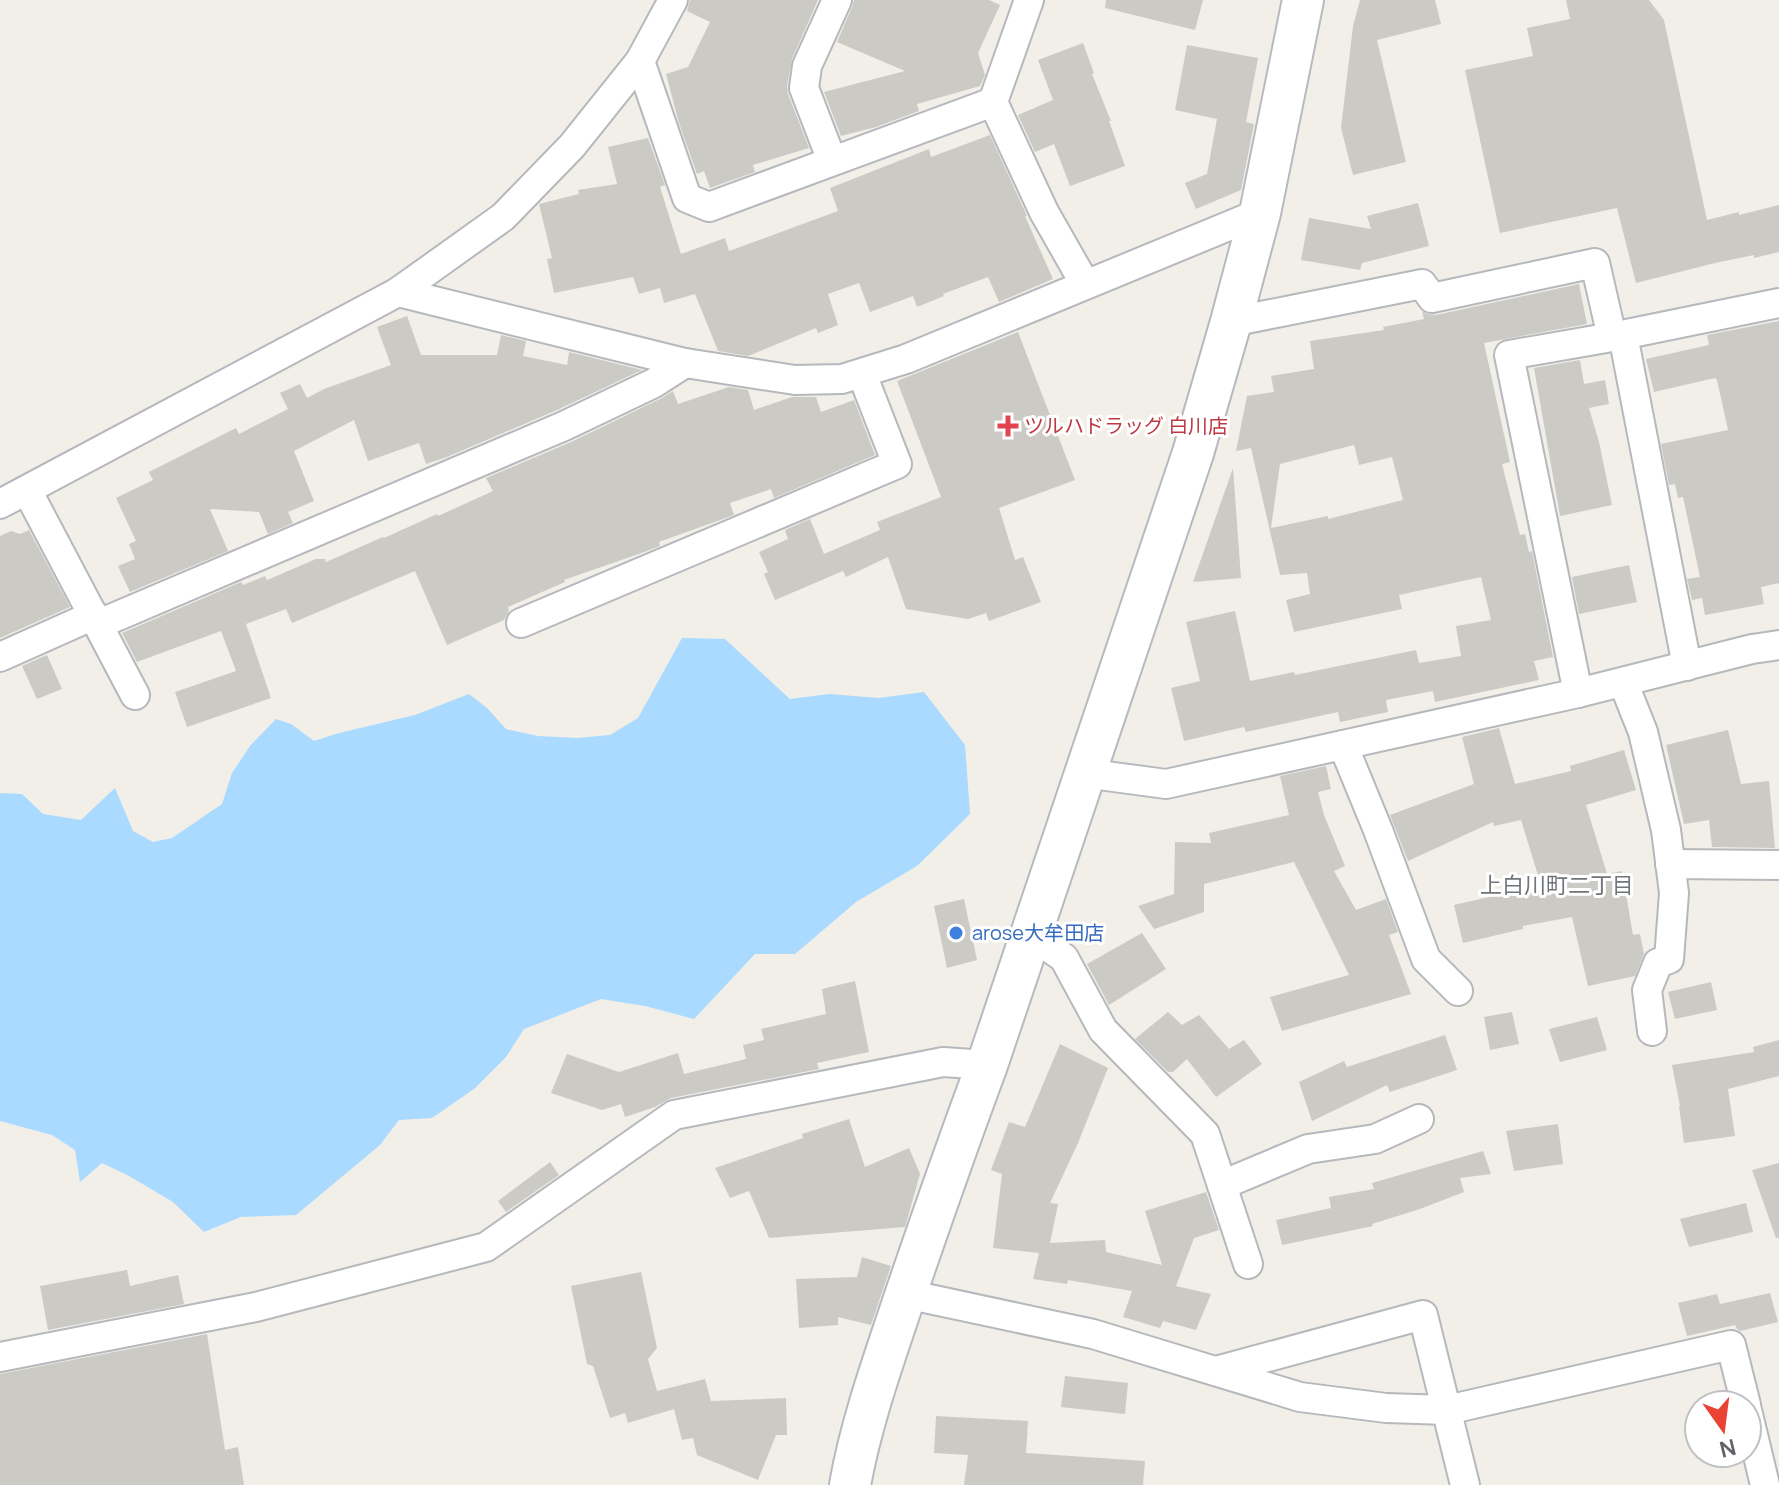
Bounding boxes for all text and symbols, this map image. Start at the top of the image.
place label: ツルハドラッグ 白川店 [1024,412,1228,439]
marker: ツルハドラッグ 白川店 [999,417,1017,435]
district label: 上白川町二丁目 [1480,870,1634,900]
place label: arose大牟田店 [972,919,1104,946]
marker: arose大牟田店 [947,924,965,942]
north arrow [1683,1389,1763,1469]
text: N [1717,1432,1739,1465]

